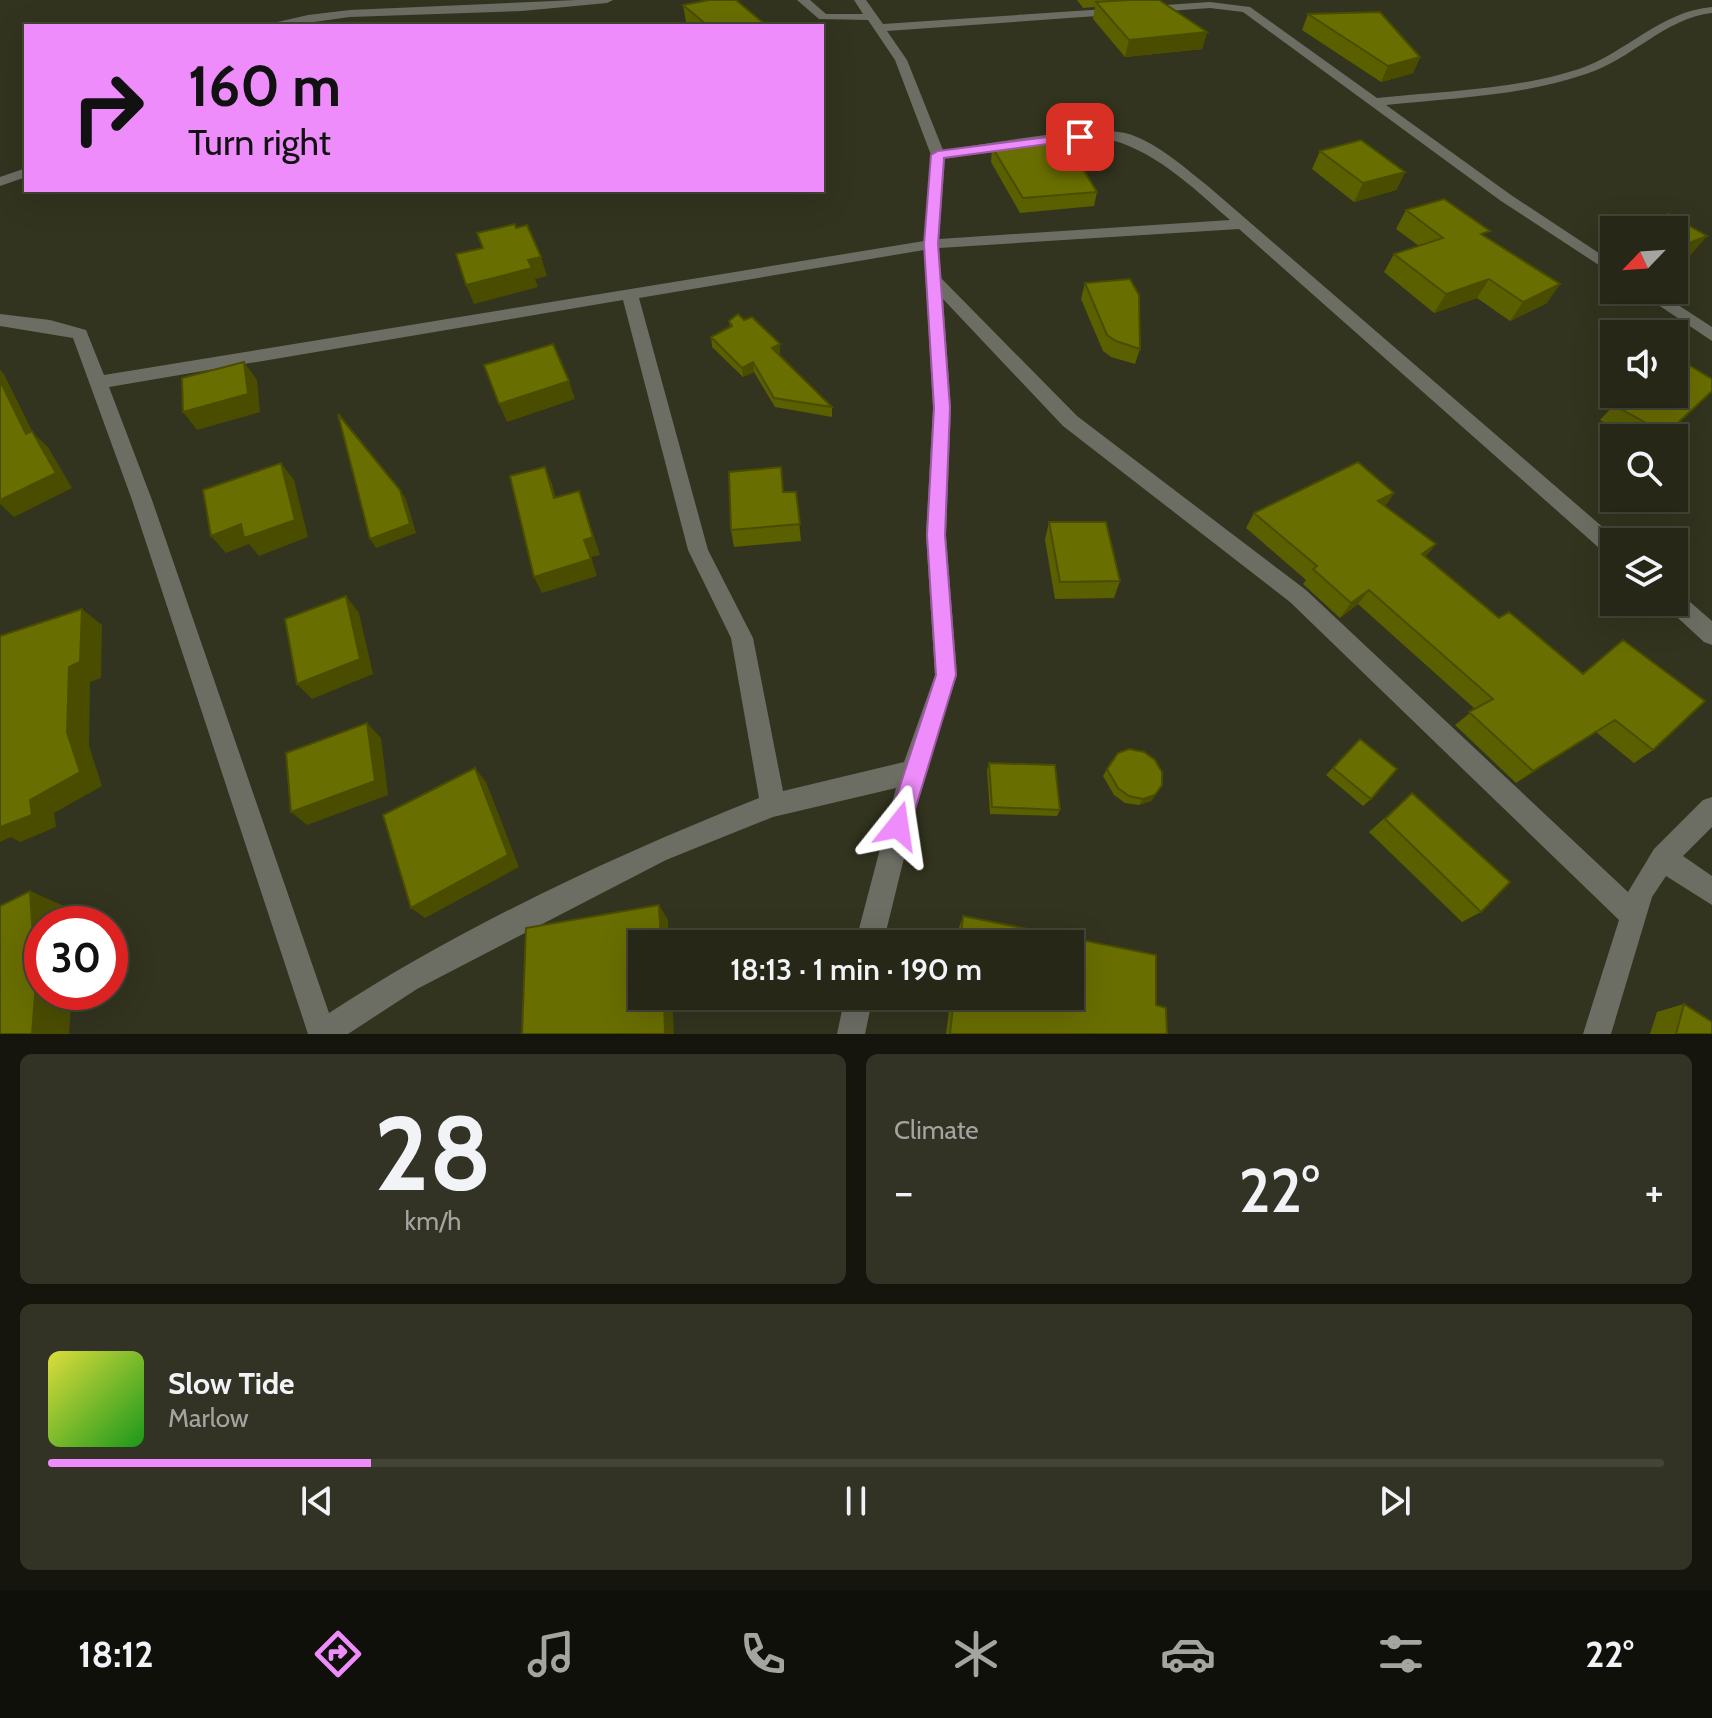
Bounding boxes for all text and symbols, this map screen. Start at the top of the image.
text: 160 m [188,52,341,120]
icon: right [56,56,160,160]
pin [1046,103,1114,171]
icon: arrive [1058,115,1102,159]
text: Turn right [188,120,331,164]
north arrow [1600,216,1688,304]
map controls [1600,216,1688,616]
button: sound [1600,320,1688,408]
button: search [1600,424,1688,512]
button: layers [1600,528,1688,616]
position arrow [856,784,940,868]
speed limit sign: 30 [24,906,128,1010]
text: 18:13 · 1 min · 190 m [730,951,982,988]
text: 28 [374,1090,492,1216]
text: Climate [894,1114,979,1146]
text: 22° [1239,1154,1319,1227]
text: − [894,1165,913,1218]
text: + [1645,1165,1664,1218]
text: km/h [405,1205,461,1237]
text: Slow Tide [168,1365,295,1402]
text: Marlow [168,1402,249,1434]
icon: previous [295,1479,339,1523]
icon: pause [834,1479,878,1523]
icon: next [1373,1479,1417,1523]
icon: directions [310,1626,366,1682]
icon: music [523,1626,579,1682]
icon: phone [735,1626,791,1682]
icon: climate [948,1626,1004,1682]
icon: car [1160,1626,1216,1682]
icon: filters [1373,1626,1429,1682]
text: 18:12 [78,1632,154,1676]
text: 22° [1585,1632,1634,1676]

